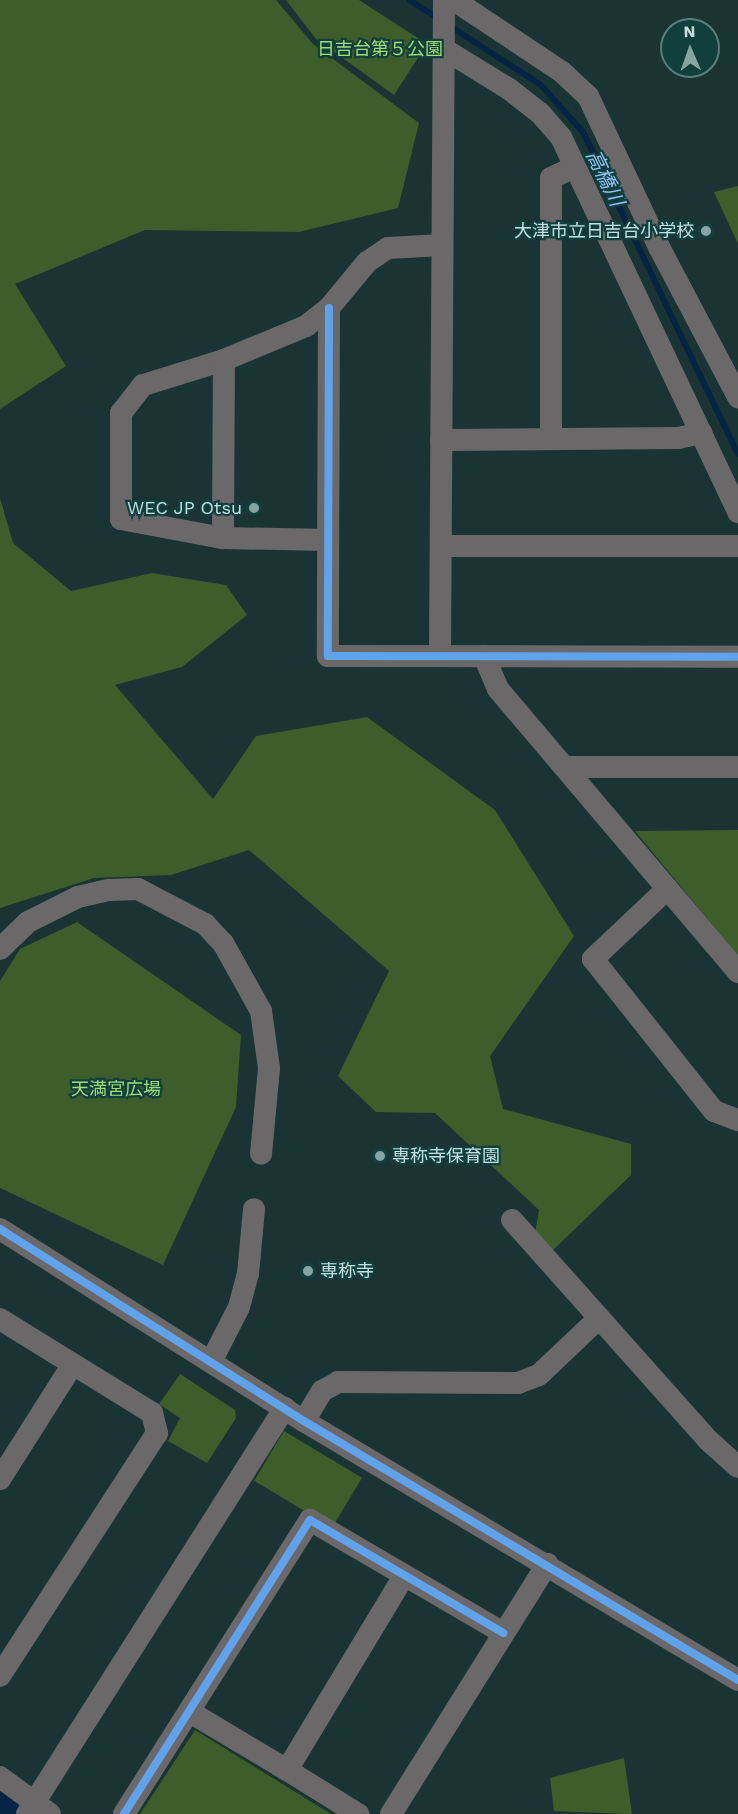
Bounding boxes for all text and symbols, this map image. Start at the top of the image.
north arrow [660,18,720,78]
text: N [683,22,696,41]
park label: 日吉台第５公園 [317,38,443,60]
water label: 高橋川 [581,146,629,210]
place label: 大津市立日吉台小学校 [514,220,694,242]
marker: 大津市立日吉台小学校 [699,224,713,238]
place label: WEC JP Otsu [126,497,242,519]
marker: WEC JP Otsu [247,501,261,515]
park label: 天満宮広場 [71,1078,161,1100]
place label: 専称寺保育園 [392,1145,500,1167]
marker: 専称寺保育園 [373,1149,387,1163]
place label: 専称寺 [320,1260,374,1282]
marker: 専称寺 [301,1264,315,1278]

